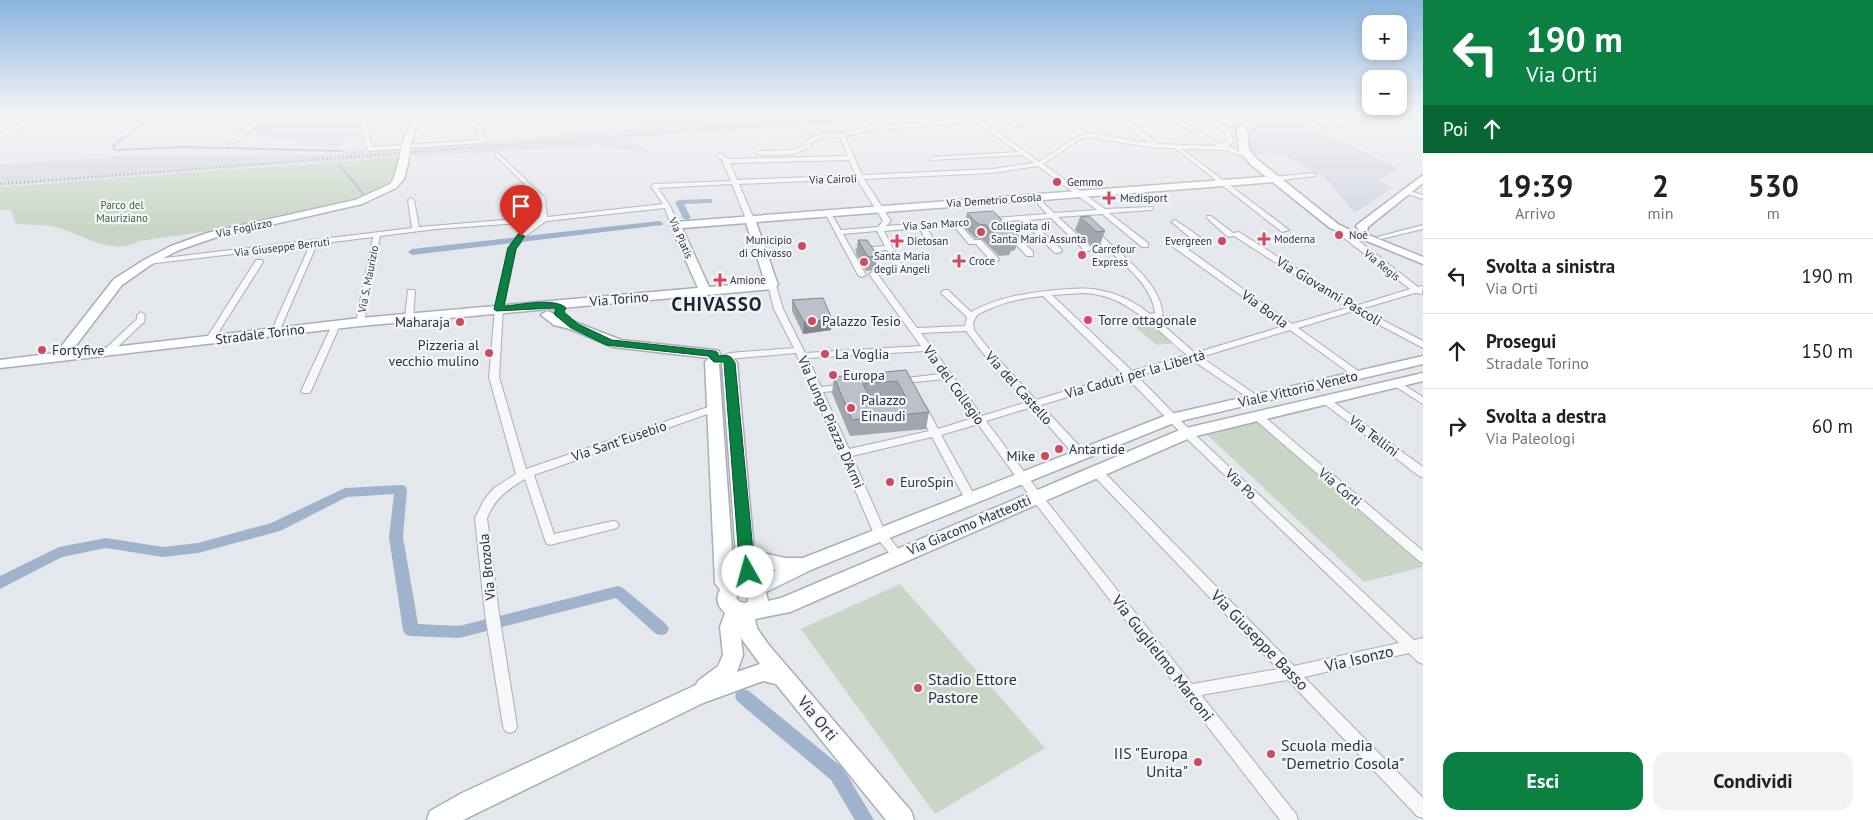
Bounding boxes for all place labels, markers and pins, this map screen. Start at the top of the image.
place label: Gemmo [1067,175,1103,189]
marker: Gemmo [1051,176,1063,188]
pin [500,185,542,236]
marker: Medisport [1102,191,1116,205]
place label: Medisport [1120,191,1168,205]
place label: Collegiata di Santa Maria Assunta [991,219,1086,246]
marker: Collegiata di Santa Maria Assunta [975,226,987,238]
place label: Noè [1349,228,1368,242]
marker: Noè [1333,229,1345,241]
place label: Moderna [1274,232,1315,246]
place label: Municipio di Chivasso [739,233,792,260]
marker: Moderna [1258,233,1270,245]
place label: Dietosan [907,234,948,248]
place label: Evergreen [1165,234,1212,248]
marker: Dietosan [891,235,903,247]
marker: Evergreen [1216,235,1228,247]
marker: Municipio di Chivasso [796,240,808,252]
place label: Carrefour Express [1092,242,1136,269]
place label: Santa Maria degli Angeli [874,249,930,276]
marker: Carrefour Express [1076,249,1088,261]
place label: Croce [969,254,995,268]
marker: Croce [953,255,965,267]
marker: Santa Maria degli Angeli [858,256,870,268]
place label: Amione [730,273,766,287]
marker: Amione [714,274,726,286]
place label: Torre ottagonale [1098,311,1197,329]
place label: Palazzo Tesio [822,312,901,330]
place label: Maharaja [395,313,450,331]
marker: Torre ottagonale [1082,314,1094,326]
marker: Palazzo Tesio [806,315,818,327]
marker: Maharaja [454,316,466,328]
place label: Pizzeria al vecchio mulino [389,336,479,370]
place label: Fortyfive [52,341,104,359]
marker: Fortyfive [36,344,48,356]
place label: La Voglia [835,345,889,363]
marker: Pizzeria al vecchio mulino [483,347,495,359]
marker: La Voglia [819,348,831,360]
place label: Europa [843,366,885,384]
marker: Europa [827,369,839,381]
place label: Palazzo Einaudi [861,391,906,425]
marker: Palazzo Einaudi [845,402,857,414]
place label: Antartide [1069,440,1125,458]
marker: Antartide [1053,443,1065,455]
place label: Mike [1007,447,1035,465]
marker: Mike [1039,450,1051,462]
place label: EuroSpin [900,473,954,491]
marker: EuroSpin [884,476,896,488]
place label: Stadio Ettore Pastore [928,669,1017,707]
marker: Stadio Ettore Pastore [912,682,924,694]
place label: Scuola media "Demetrio Cosola" [1281,735,1404,773]
place label: IIS "Europa Unita" [1114,743,1188,781]
marker: Scuola media "Demetrio Cosola" [1265,748,1277,760]
marker: IIS "Europa Unita" [1192,756,1204,768]

